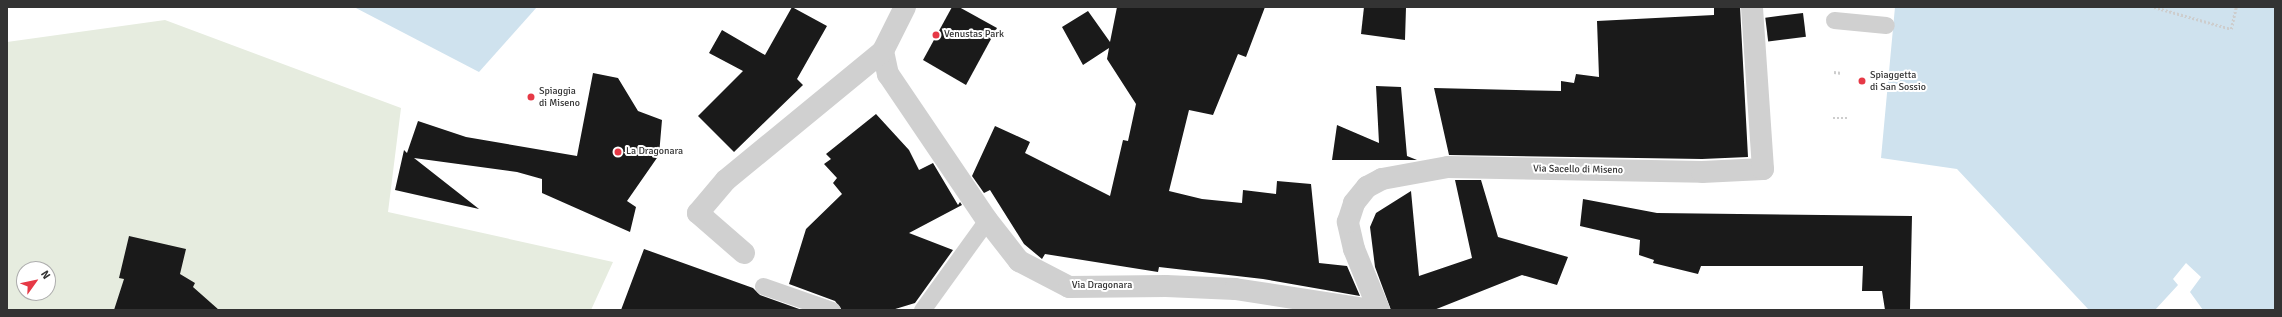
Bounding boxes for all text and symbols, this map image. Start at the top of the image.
place label: Venustas Park [944,29,1004,41]
marker: Venustas Park [931,30,941,40]
place label: Spiaggetta di San Sossio [1870,69,1926,92]
marker: Spiaggetta di San Sossio [1857,76,1867,86]
place label: Spiaggia di Miseno [539,85,580,108]
marker: Spiaggia di Miseno [526,92,536,102]
place label: La Dragonara [626,146,683,158]
marker: La Dragonara [613,147,623,157]
street label: Via Sacello di Miseno [1533,163,1623,177]
north arrow [16,261,56,301]
text: N [38,268,53,281]
street label: Via Dragonara [1072,280,1132,292]

